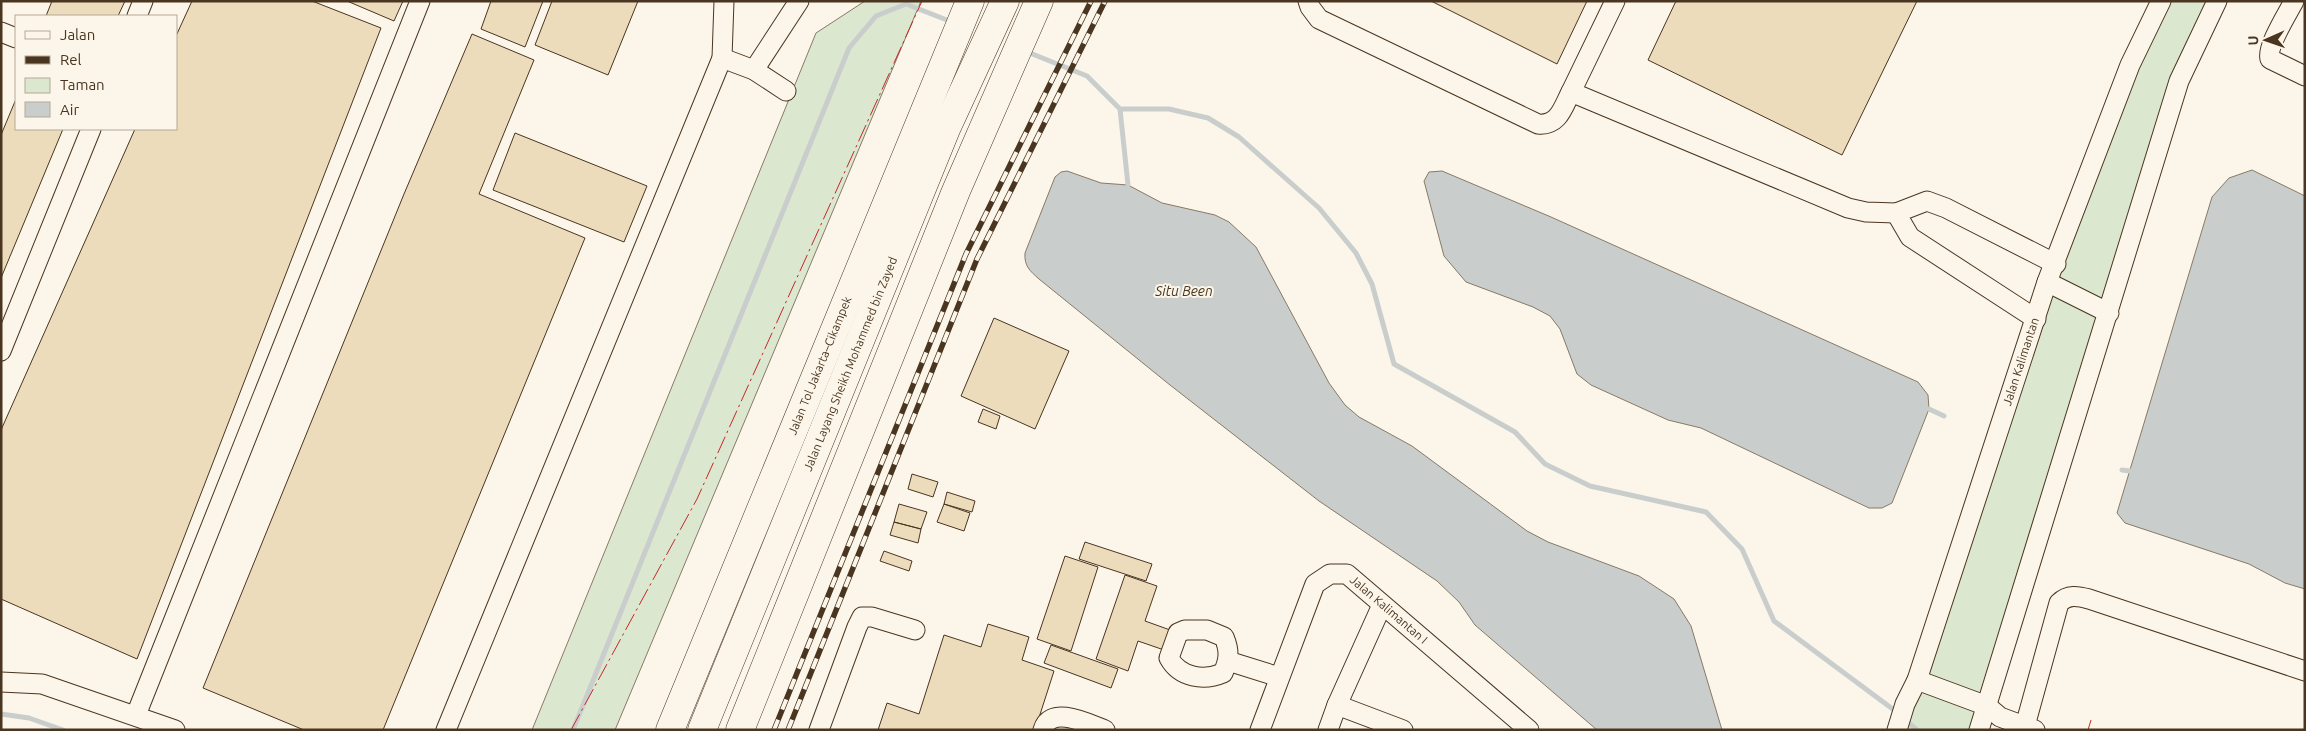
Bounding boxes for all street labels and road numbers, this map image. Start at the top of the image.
street label: Jalan Layang Sheikh Mohammed bin Zayed [801,255,899,473]
street label: Jalan Tol Jakarta–Cikampek [785,294,854,437]
street label: Jalan Kalimantan [2000,316,2041,407]
street label: Jalan Kalimantan I [1348,573,1430,646]

